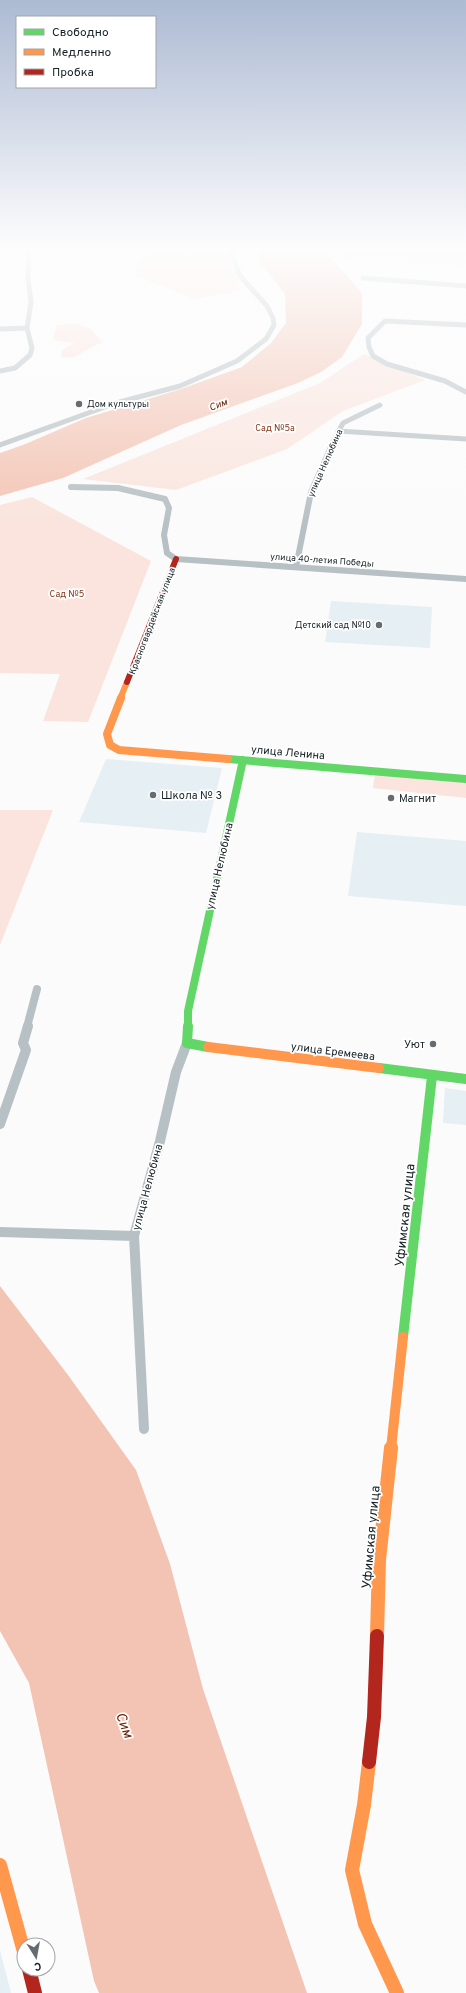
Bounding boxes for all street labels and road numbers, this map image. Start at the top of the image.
street label: улица Нелюбина [306,427,345,499]
street label: улица 40-летия Победы [270,551,374,570]
street label: Красногвардейская улица [127,566,178,676]
street label: улица Ленина [250,743,326,763]
street label: улица Нелюбина [203,821,237,911]
street label: улица Еремеева [290,1040,376,1064]
street label: улица Нелюбина [130,1142,166,1232]
street label: Уфимская улица [393,1163,419,1267]
street label: Уфимская улица [360,1485,384,1589]

